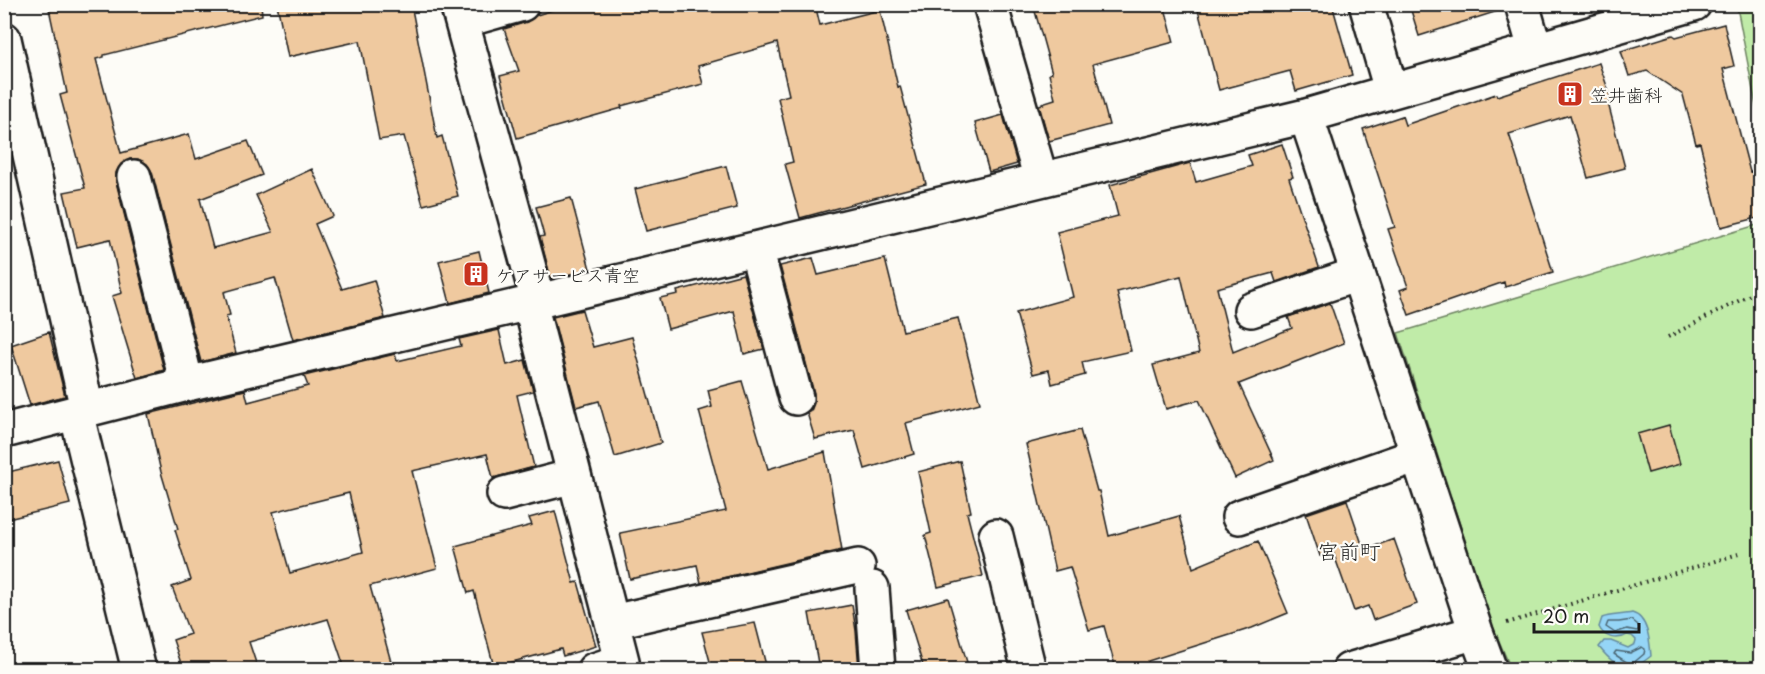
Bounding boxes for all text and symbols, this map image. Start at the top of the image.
building icon: 笠井歯科 [1555,79,1585,109]
place label: 笠井歯科 [1590,81,1662,108]
building icon: ケアサービス青空 [461,259,491,289]
place label: ケアサービス青空 [496,261,640,288]
district label: 宮前町 [1318,534,1381,566]
scale bar [1534,596,1639,634]
text: 20 m [1543,602,1589,629]

